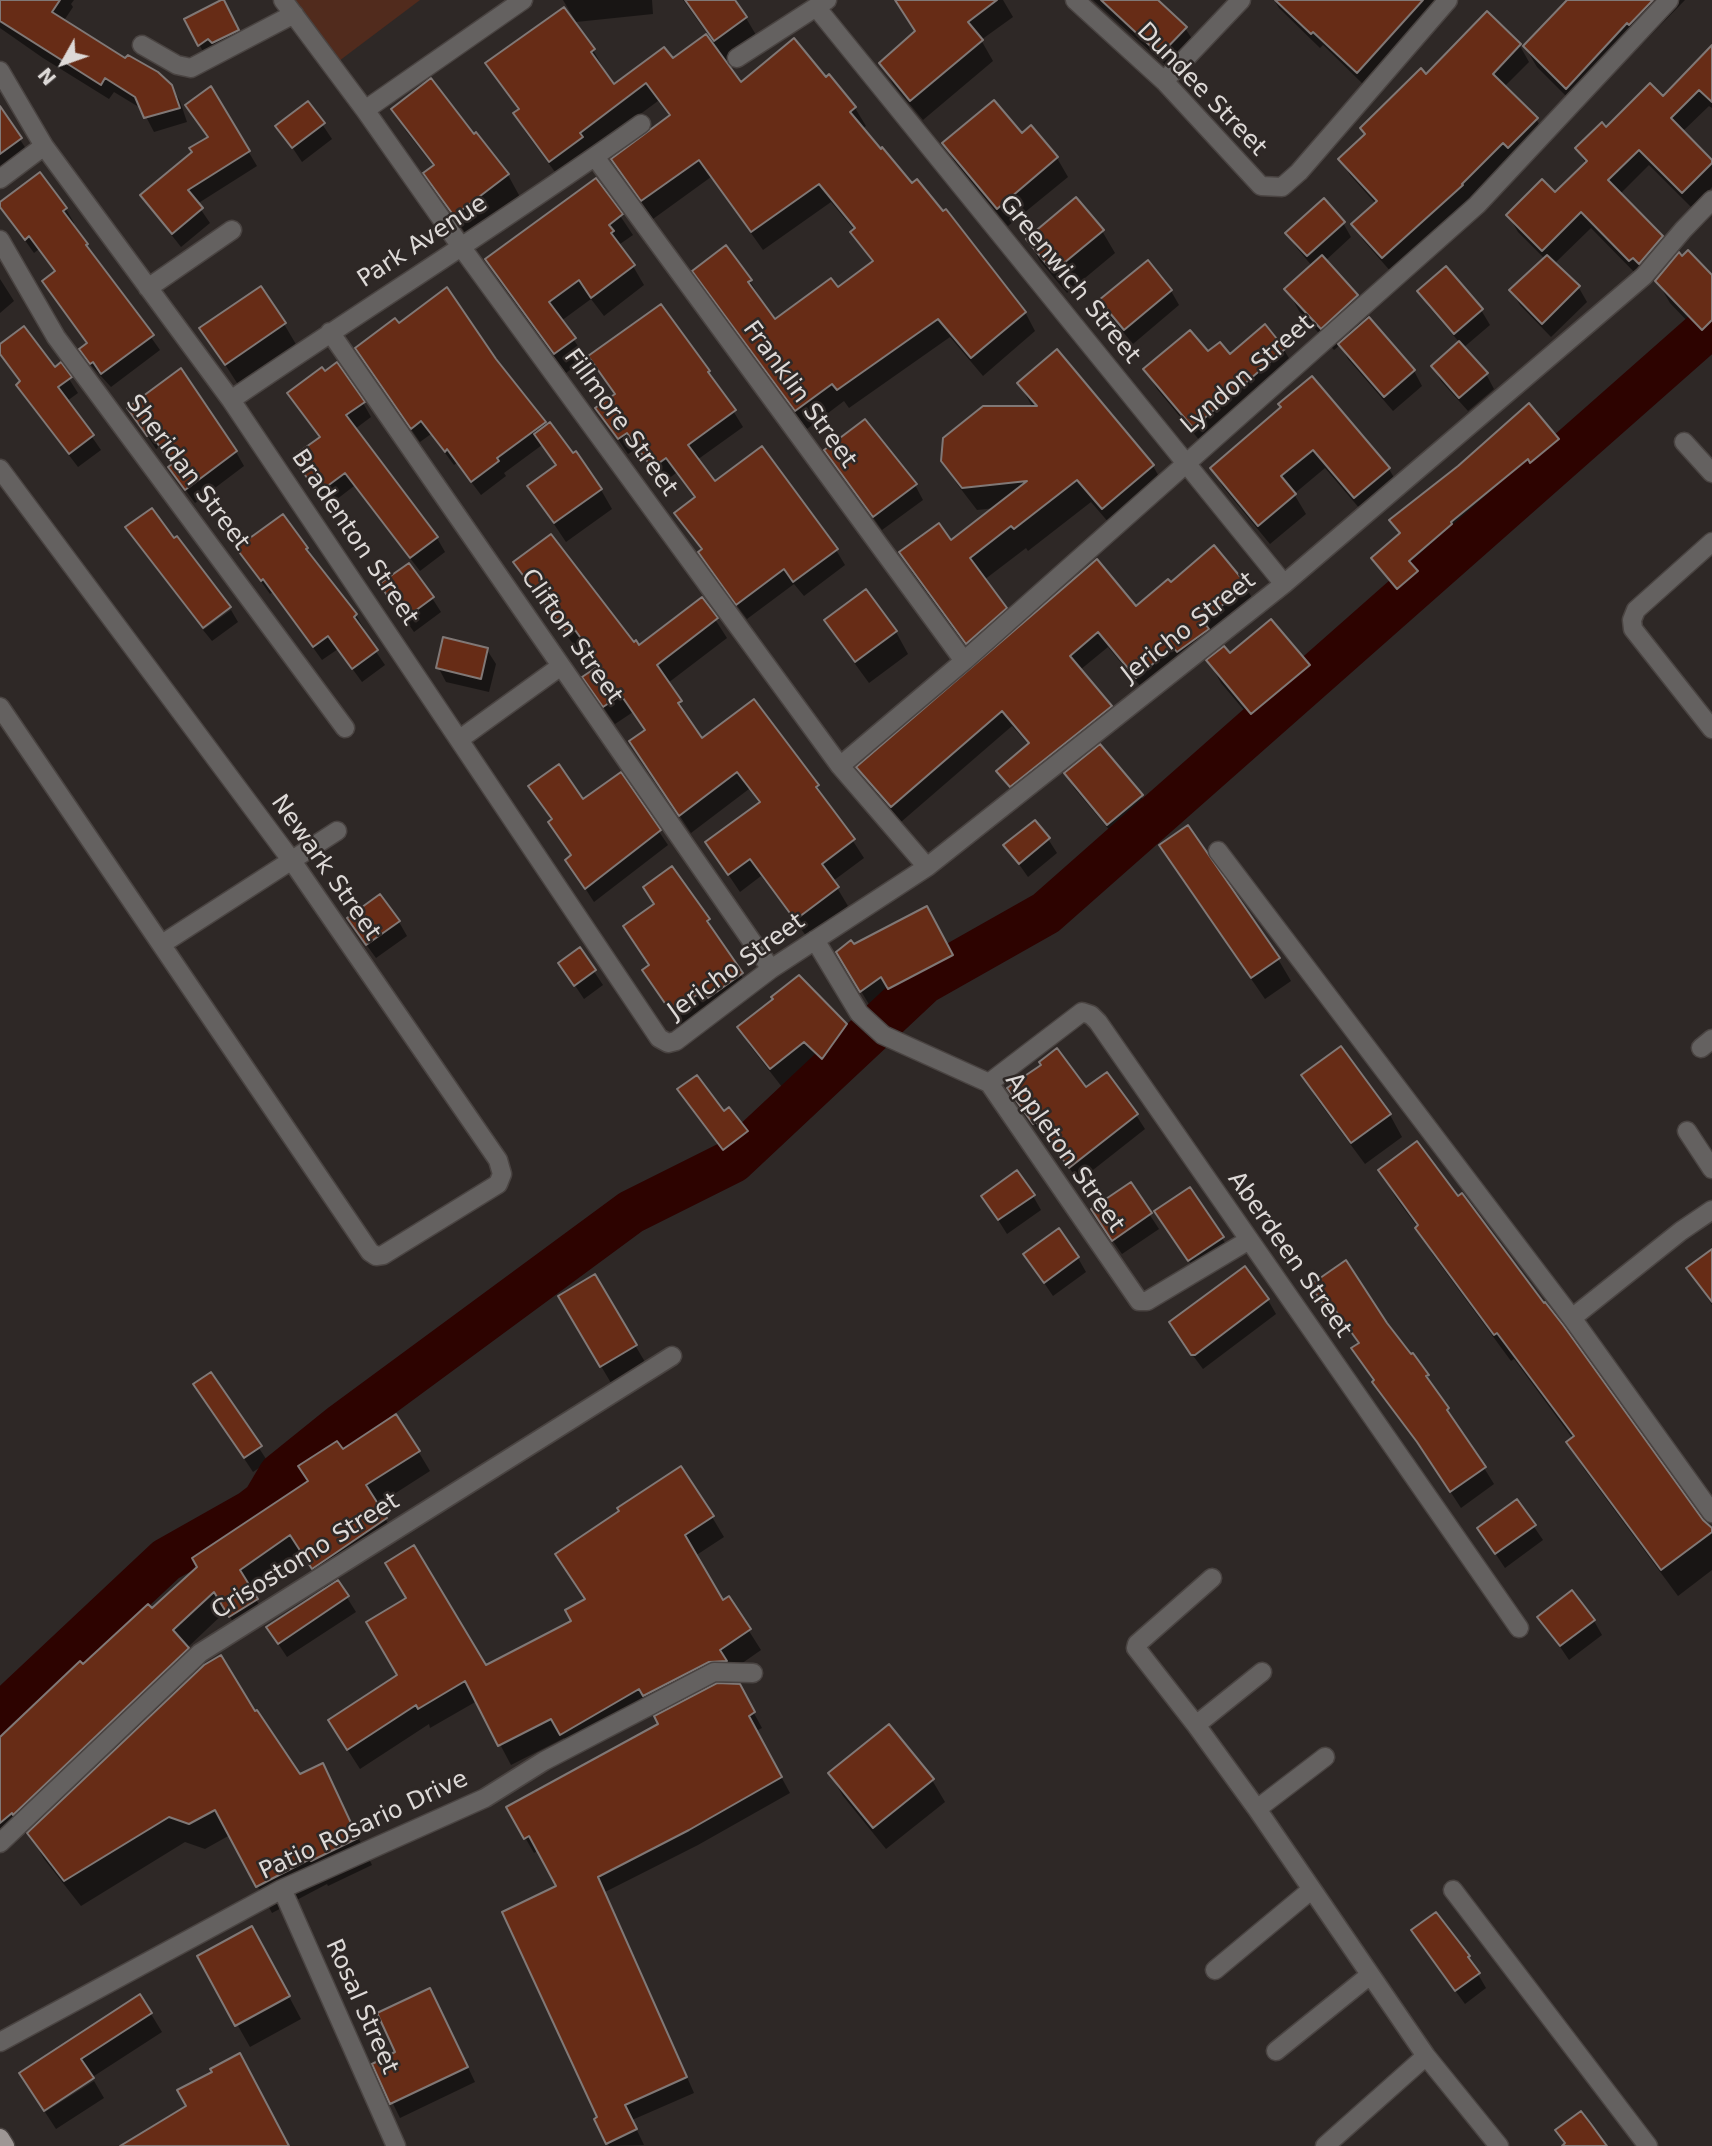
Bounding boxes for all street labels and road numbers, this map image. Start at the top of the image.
street label: Dundee Street [1130,17,1272,163]
street label: Park Avenue [353,189,493,295]
street label: Greenwich Street [992,190,1146,370]
street label: Lyndon Street [1176,310,1320,440]
street label: Franklin Street [736,316,862,474]
street label: Fillmore Street [557,344,683,502]
street label: Sheridan Street [119,389,255,557]
street label: Bradenton Street [284,445,424,631]
street label: Clifton Street [514,564,628,710]
street label: Jericho Street [1116,567,1262,689]
street label: Newark Street [264,790,386,946]
street label: Jericho Street [663,908,811,1026]
street label: Appleton Street [998,1068,1130,1238]
street label: Aberdeen Street [1221,1166,1357,1344]
street label: Crisostomo Street [207,1488,405,1626]
street label: Patio Rosario Drive [255,1765,473,1887]
street label: Rosal Street [318,1935,404,2079]

